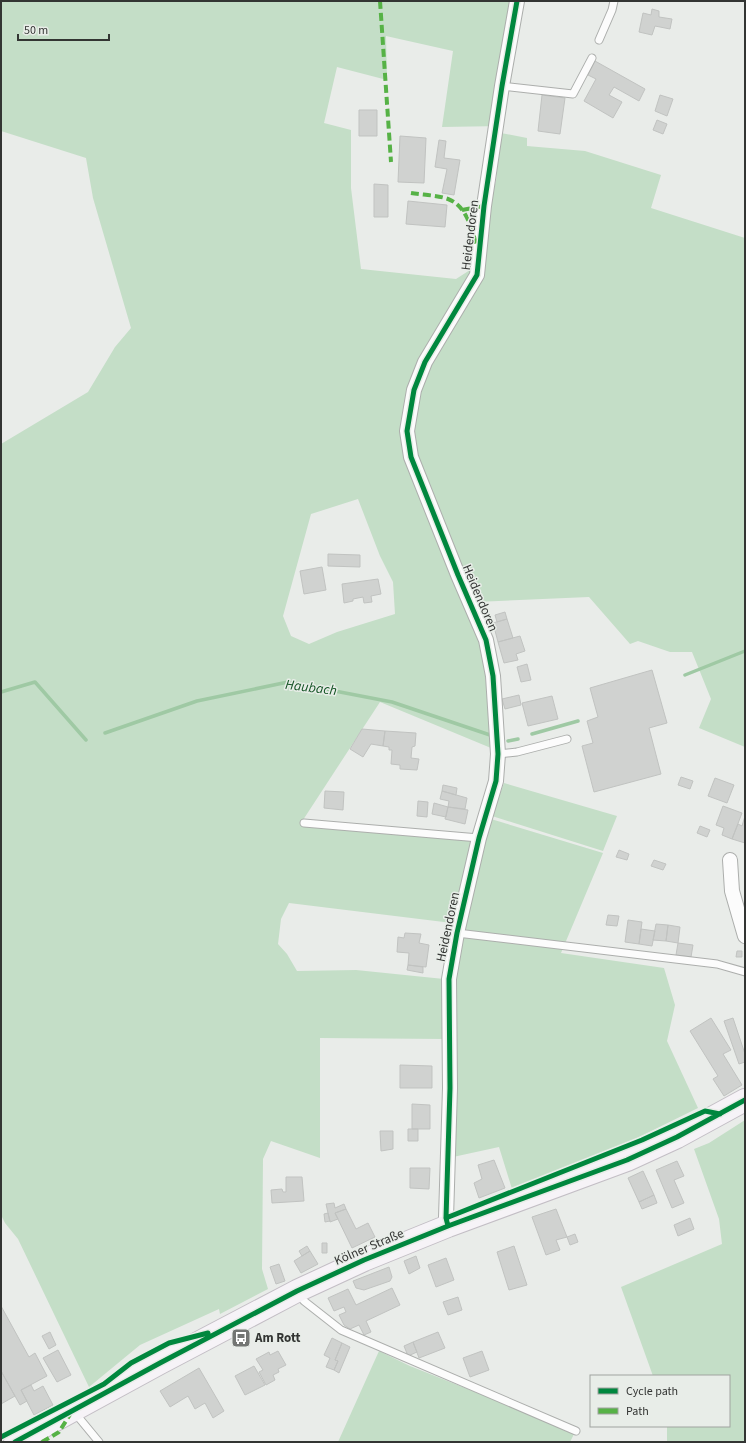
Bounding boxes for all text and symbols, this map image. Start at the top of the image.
scale bar [18,16,109,42]
text: 50 m [24,22,48,39]
street label: Heidendoren [457,199,483,271]
street label: Heidendoren [458,562,502,634]
water label: Haubach [284,675,338,701]
street label: Heidendoren [432,890,464,964]
street label: Kölner Straße [331,1224,407,1270]
bus stop icon: Am Rott [230,1327,252,1349]
place label: Am Rott [254,1329,301,1347]
legend [590,1375,730,1427]
text: Cycle path [626,1383,678,1400]
text: Path [626,1403,649,1420]

